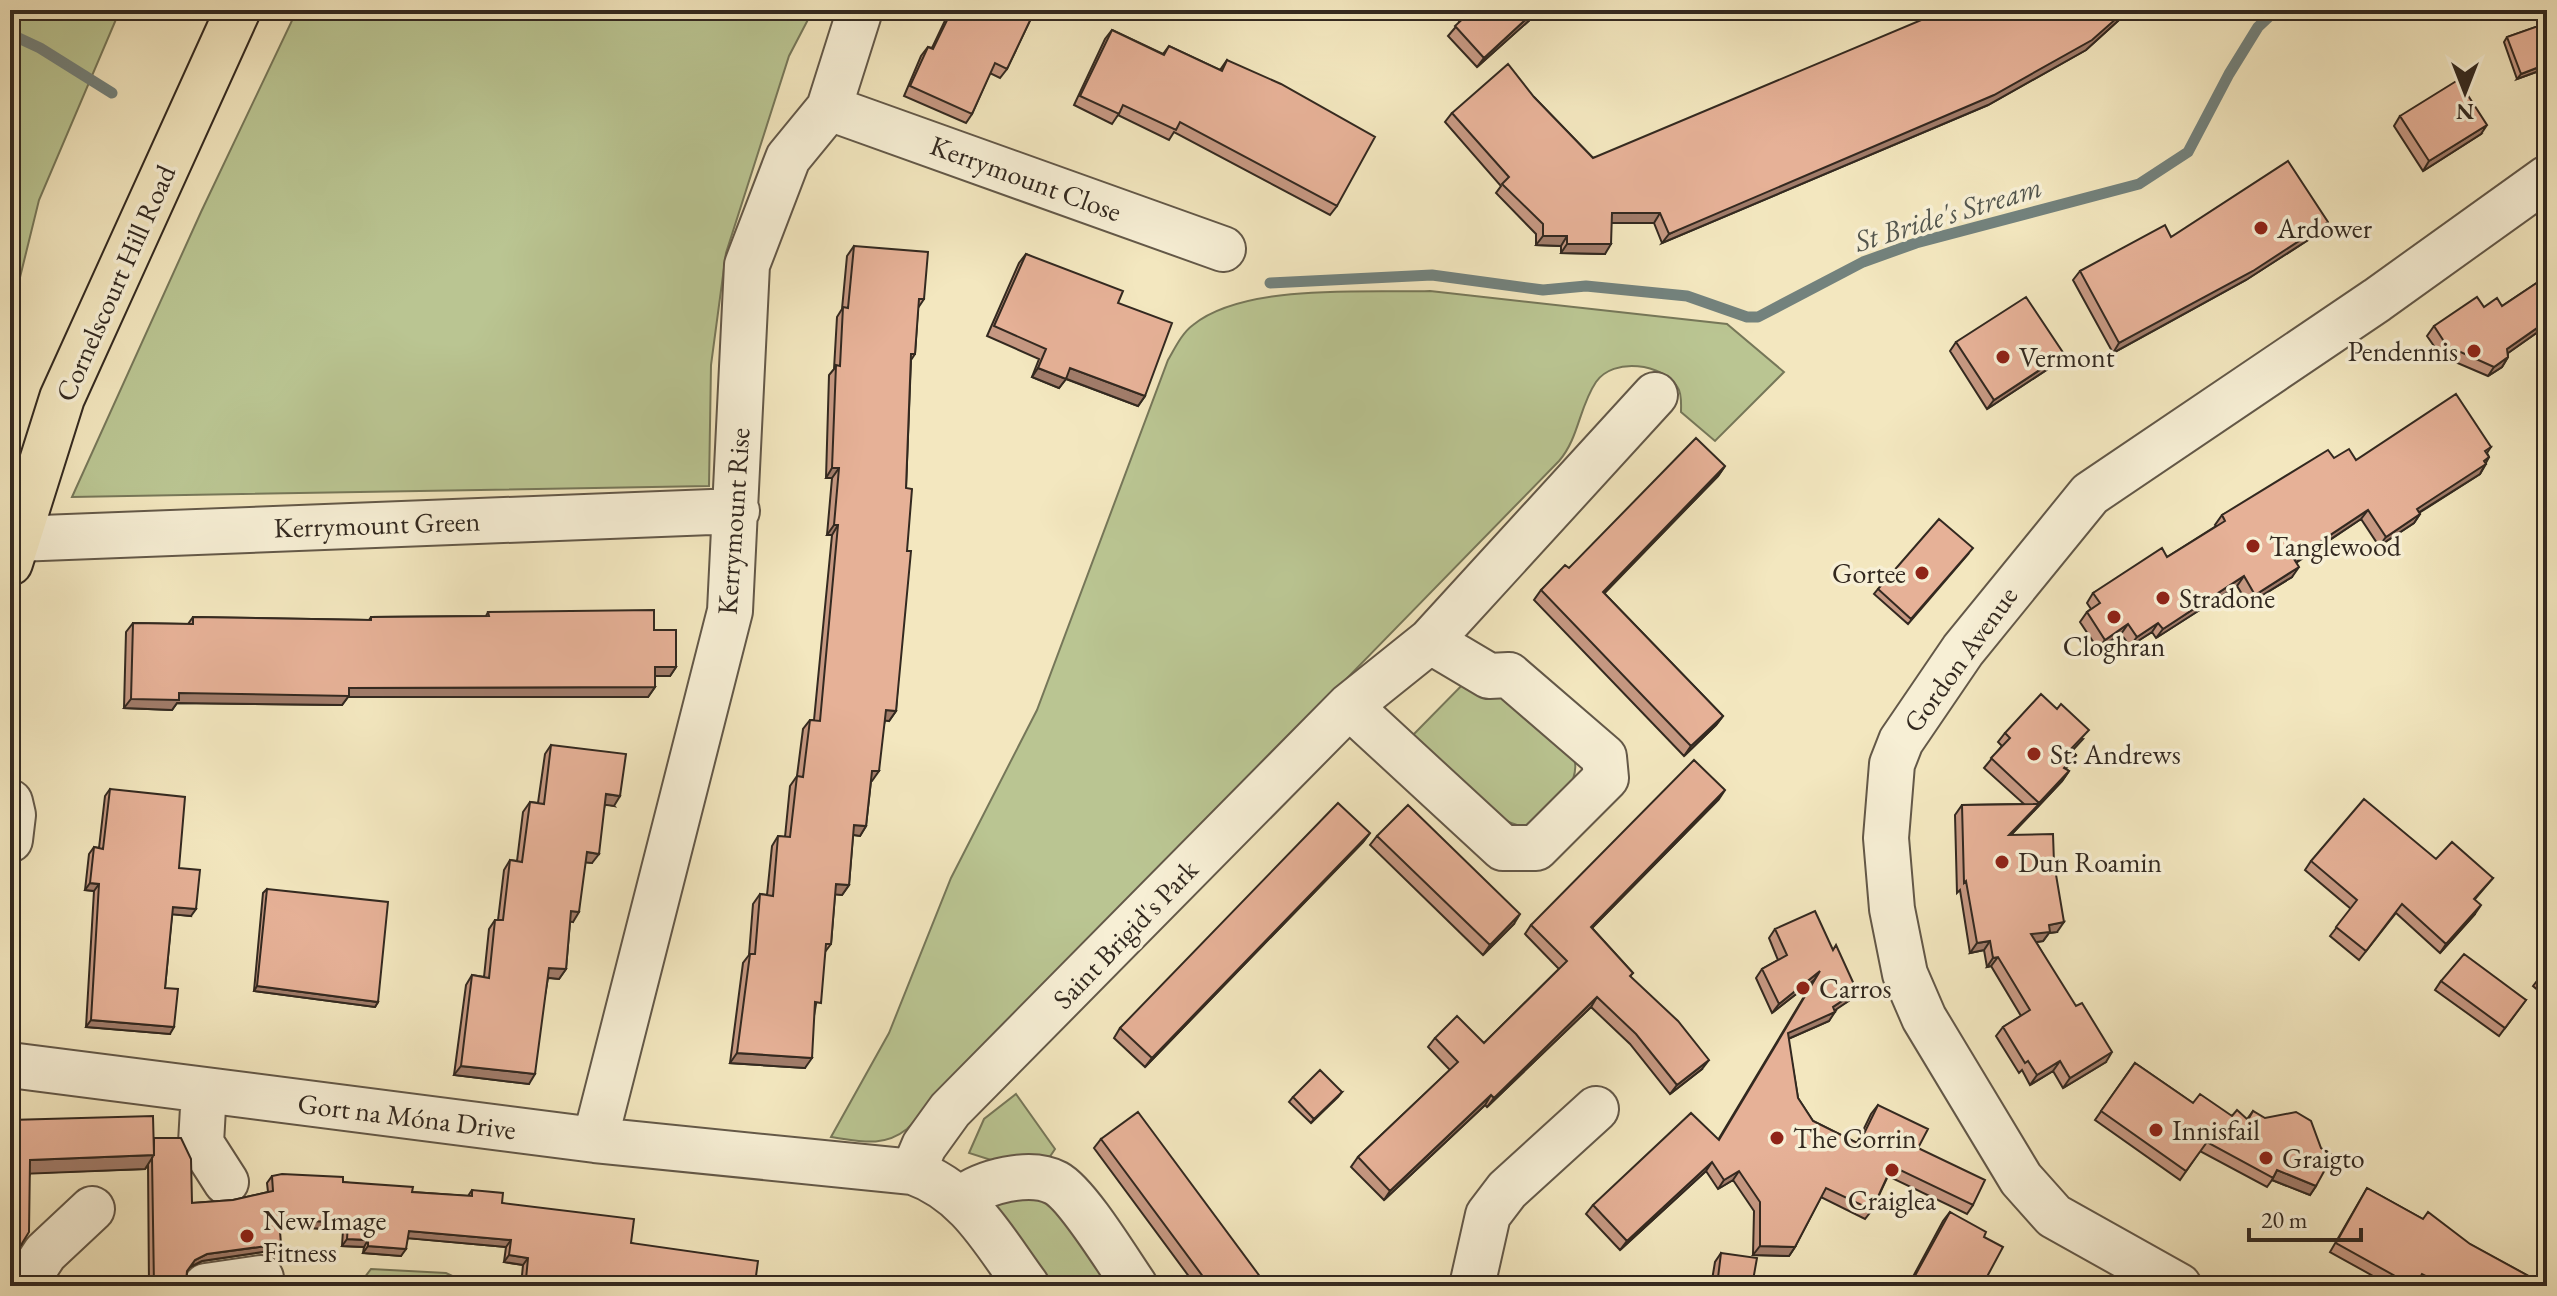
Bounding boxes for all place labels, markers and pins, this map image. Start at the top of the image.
place label: Ardower [2276,210,2373,246]
marker: Ardower [2252,219,2270,237]
place label: Pendennis [2348,333,2458,369]
place label: Vermont [2019,339,2115,375]
marker: Pendennis [2465,342,2483,360]
marker: Vermont [1994,348,2012,366]
place label: Tanglewood [2269,528,2402,564]
marker: Tanglewood [2244,537,2262,555]
place label: Gortee [1832,555,1906,591]
marker: Gortee [1913,564,1931,582]
place label: Stradone [2179,580,2275,616]
marker: Stradone [2154,589,2172,607]
marker: Cloghran [2105,608,2123,626]
place label: Cloghran [2063,628,2165,664]
place label: St. Andrews [2050,736,2181,772]
marker: St. Andrews [2025,745,2043,763]
place label: Dun Roamin [2018,844,2162,880]
marker: Dun Roamin [1993,853,2011,871]
place label: Carros [1819,970,1892,1006]
marker: Carros [1794,979,1812,997]
place label: Innisfail [2172,1112,2260,1148]
place label: The Corrin [1793,1120,1917,1156]
marker: Innisfail [2147,1121,2165,1139]
marker: The Corrin [1768,1129,1786,1147]
place label: Graigto [2282,1140,2365,1176]
marker: Graigto [2257,1149,2275,1167]
marker: Craiglea [1883,1161,1901,1179]
place label: Craiglea [1848,1182,1937,1218]
place label: New Image Fitness [263,1202,387,1270]
marker: New Image Fitness [238,1227,256,1245]

